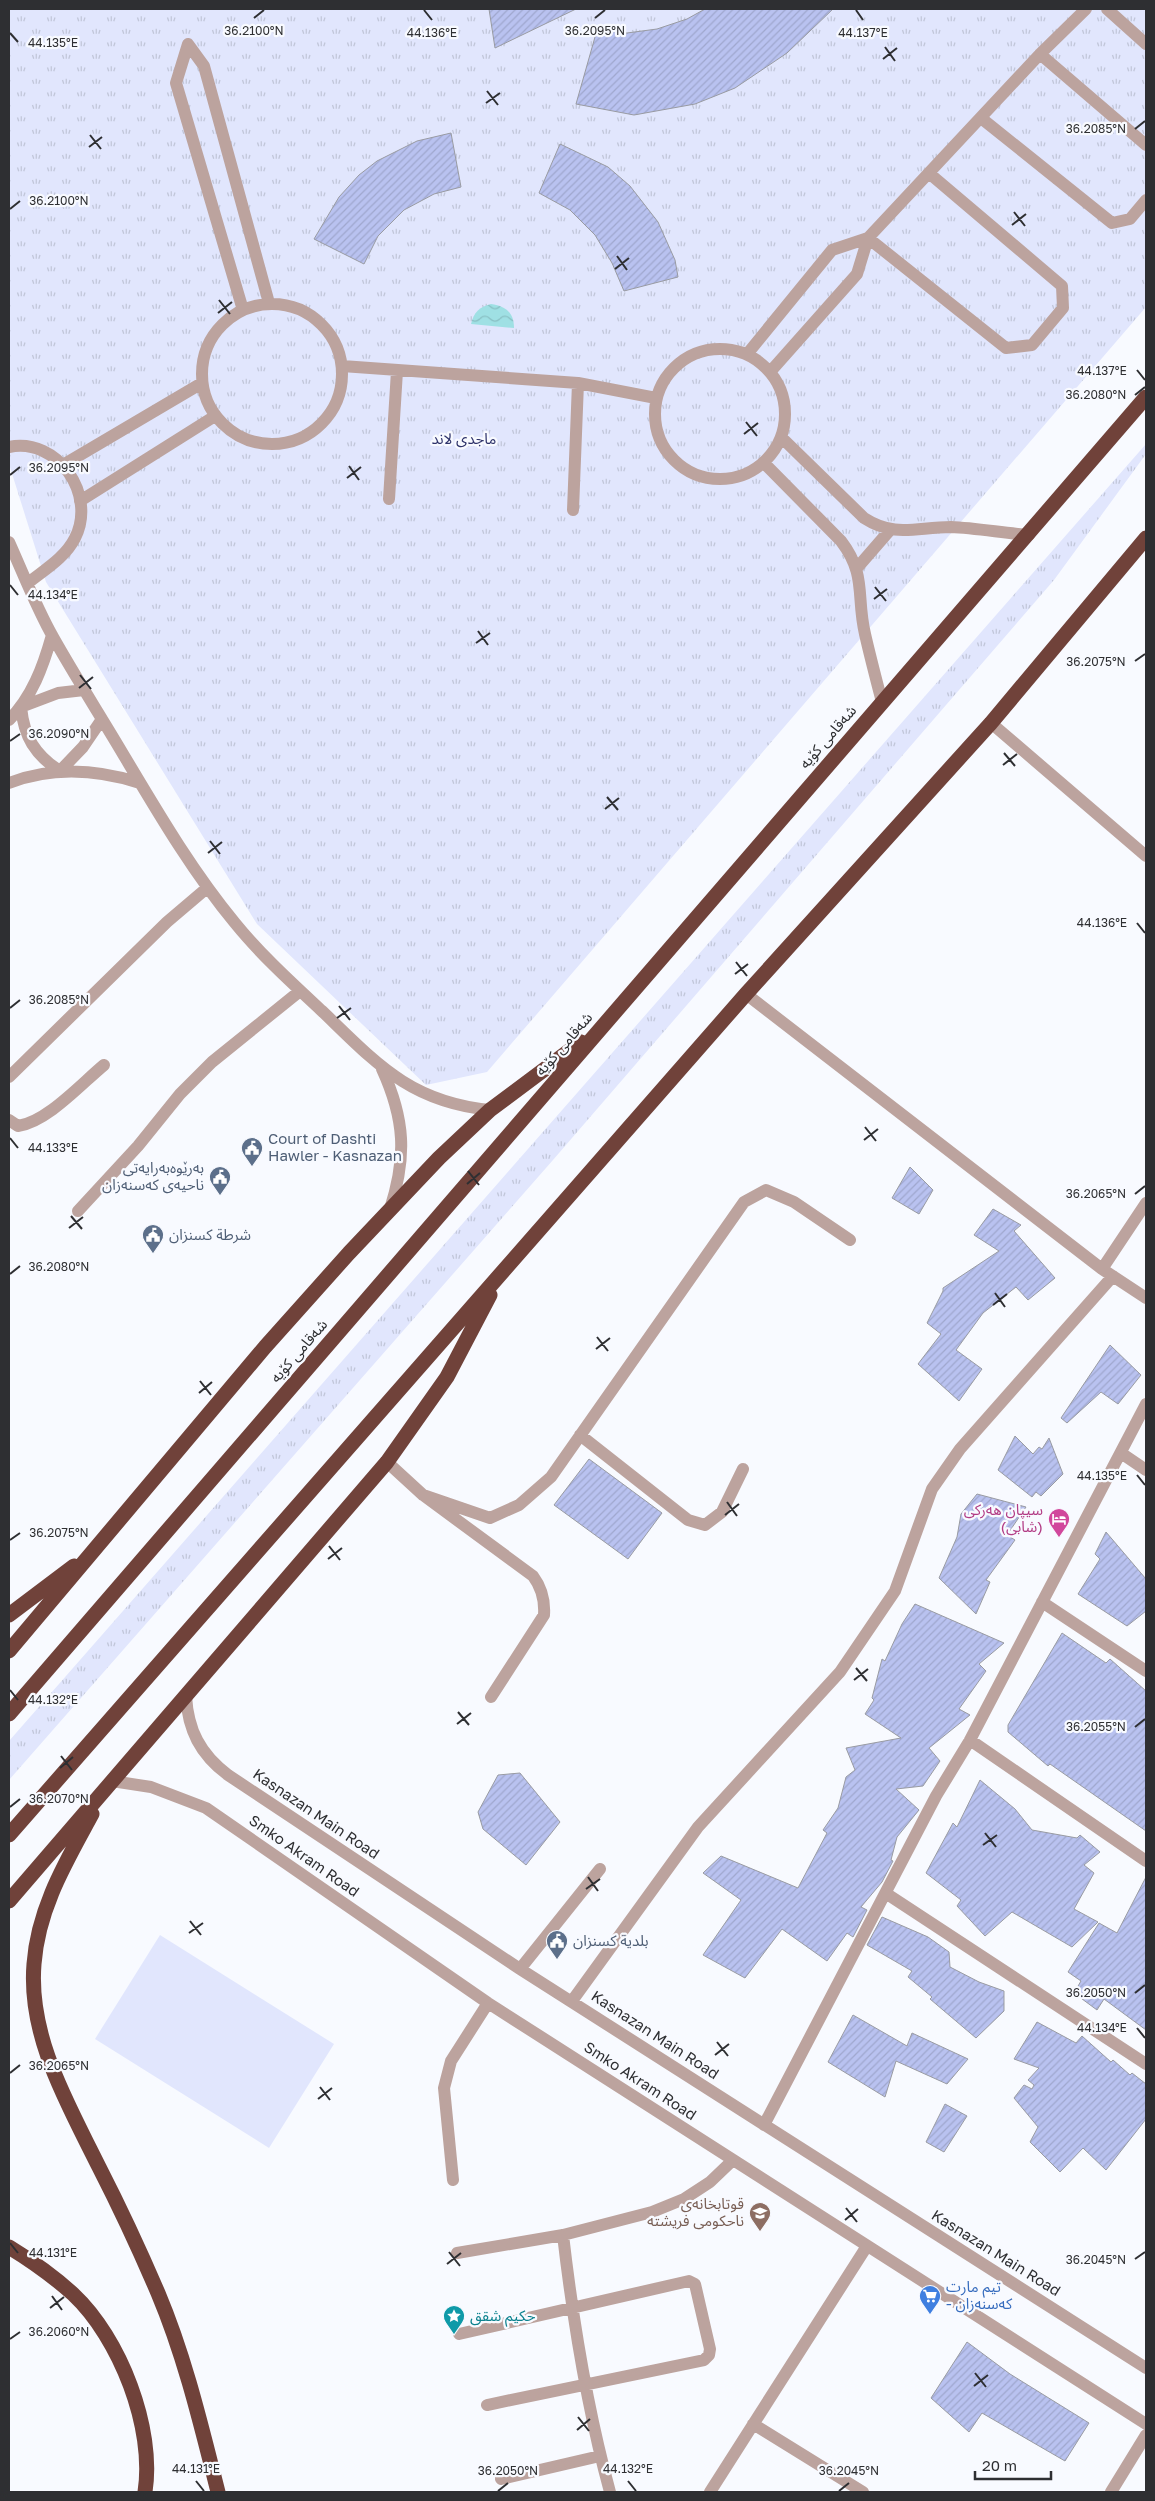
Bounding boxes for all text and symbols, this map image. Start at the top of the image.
text: 36.2100°N [224,23,284,38]
text: 36.2095°N [565,23,625,38]
text: 44.136°E [407,25,457,40]
text: 44.137°E [838,25,888,40]
text: 44.135°E [28,35,78,50]
text: 36.2085°N [1066,121,1126,136]
text: 36.2100°N [29,193,89,208]
text: 44.137°E [1077,363,1127,378]
text: 36.2080°N [1066,387,1126,402]
park label: ماجدی لاند [432,429,496,448]
text: 36.2095°N [29,460,89,475]
text: 44.134°E [28,587,78,602]
text: 36.2075°N [1066,654,1126,669]
street label: شەقامی کۆیە [795,701,860,772]
text: 36.2090°N [29,726,89,741]
text: 44.136°E [1077,915,1127,930]
text: 36.2085°N [29,992,89,1007]
street label: شەقامی کۆیە [531,1008,596,1079]
place label: Court of Dashti Hawler - Kasnazan [268,1129,402,1164]
public building icon: Court of Dashti Hawler - Kasnazan [240,1136,264,1167]
text: 44.133°E [28,1140,78,1155]
place label: بەرێوەبەرایەتی ناحیەی کەسنەزان [102,1158,204,1194]
public building icon: بەرێوەبەرایەتی ناحیەی کەسنەزان [208,1165,232,1196]
text: 36.2065°N [1066,1186,1126,1201]
public building icon: شرطة كسنزان [141,1223,165,1254]
place label: شرطة كسنزان [169,1225,251,1244]
text: 36.2080°N [29,1259,89,1274]
street label: شەقامی کۆیە [266,1315,331,1386]
text: 44.135°E [1077,1468,1127,1483]
place label: سیپان هەرکی (شابی) [964,1500,1043,1536]
hotel icon: سیپان هەرکی (شابی) [1047,1507,1071,1538]
text: 36.2075°N [29,1525,89,1540]
text: 44.132°E [28,1692,78,1707]
text: 36.2055°N [1066,1719,1126,1734]
street label: Kasnazan Main Road [250,1764,383,1862]
text: 36.2070°N [29,1791,89,1806]
street label: Smko Akram Road [246,1810,363,1900]
public building icon: بلدية كسنزان [545,1929,569,1960]
place label: بلدية كسنزان [573,1931,649,1950]
text: 36.2050°N [1066,1985,1126,2000]
street label: Kasnazan Main Road [588,1986,723,2082]
text: 44.134°E [1077,2020,1127,2035]
street label: Smko Akram Road [581,2037,700,2123]
text: 36.2065°N [29,2058,89,2073]
place label: قوتابخانەی ناحکومی فریشتە [647,2194,744,2230]
school or university icon: قوتابخانەی ناحکومی فریشتە [748,2201,772,2232]
street label: Kasnazan Main Road [929,2205,1064,2299]
text: 44.131°E [29,2245,77,2260]
text: 36.2045°N [1066,2252,1126,2267]
place label: تیم مارت - کەسنەزان [946,2277,1013,2313]
supermarket icon: تیم مارت - کەسنەزان [918,2284,942,2315]
place icon: حكيم شقق [442,2304,466,2335]
place label: حكيم شقق [470,2306,536,2327]
text: 36.2060°N [29,2324,89,2339]
scale bar [975,2448,1051,2480]
text: 20 m [982,2456,1017,2474]
text: 44.131°E [172,2461,220,2476]
text: 44.132°E [603,2461,653,2476]
text: 36.2050°N [478,2463,538,2478]
text: 36.2045°N [819,2463,879,2478]

